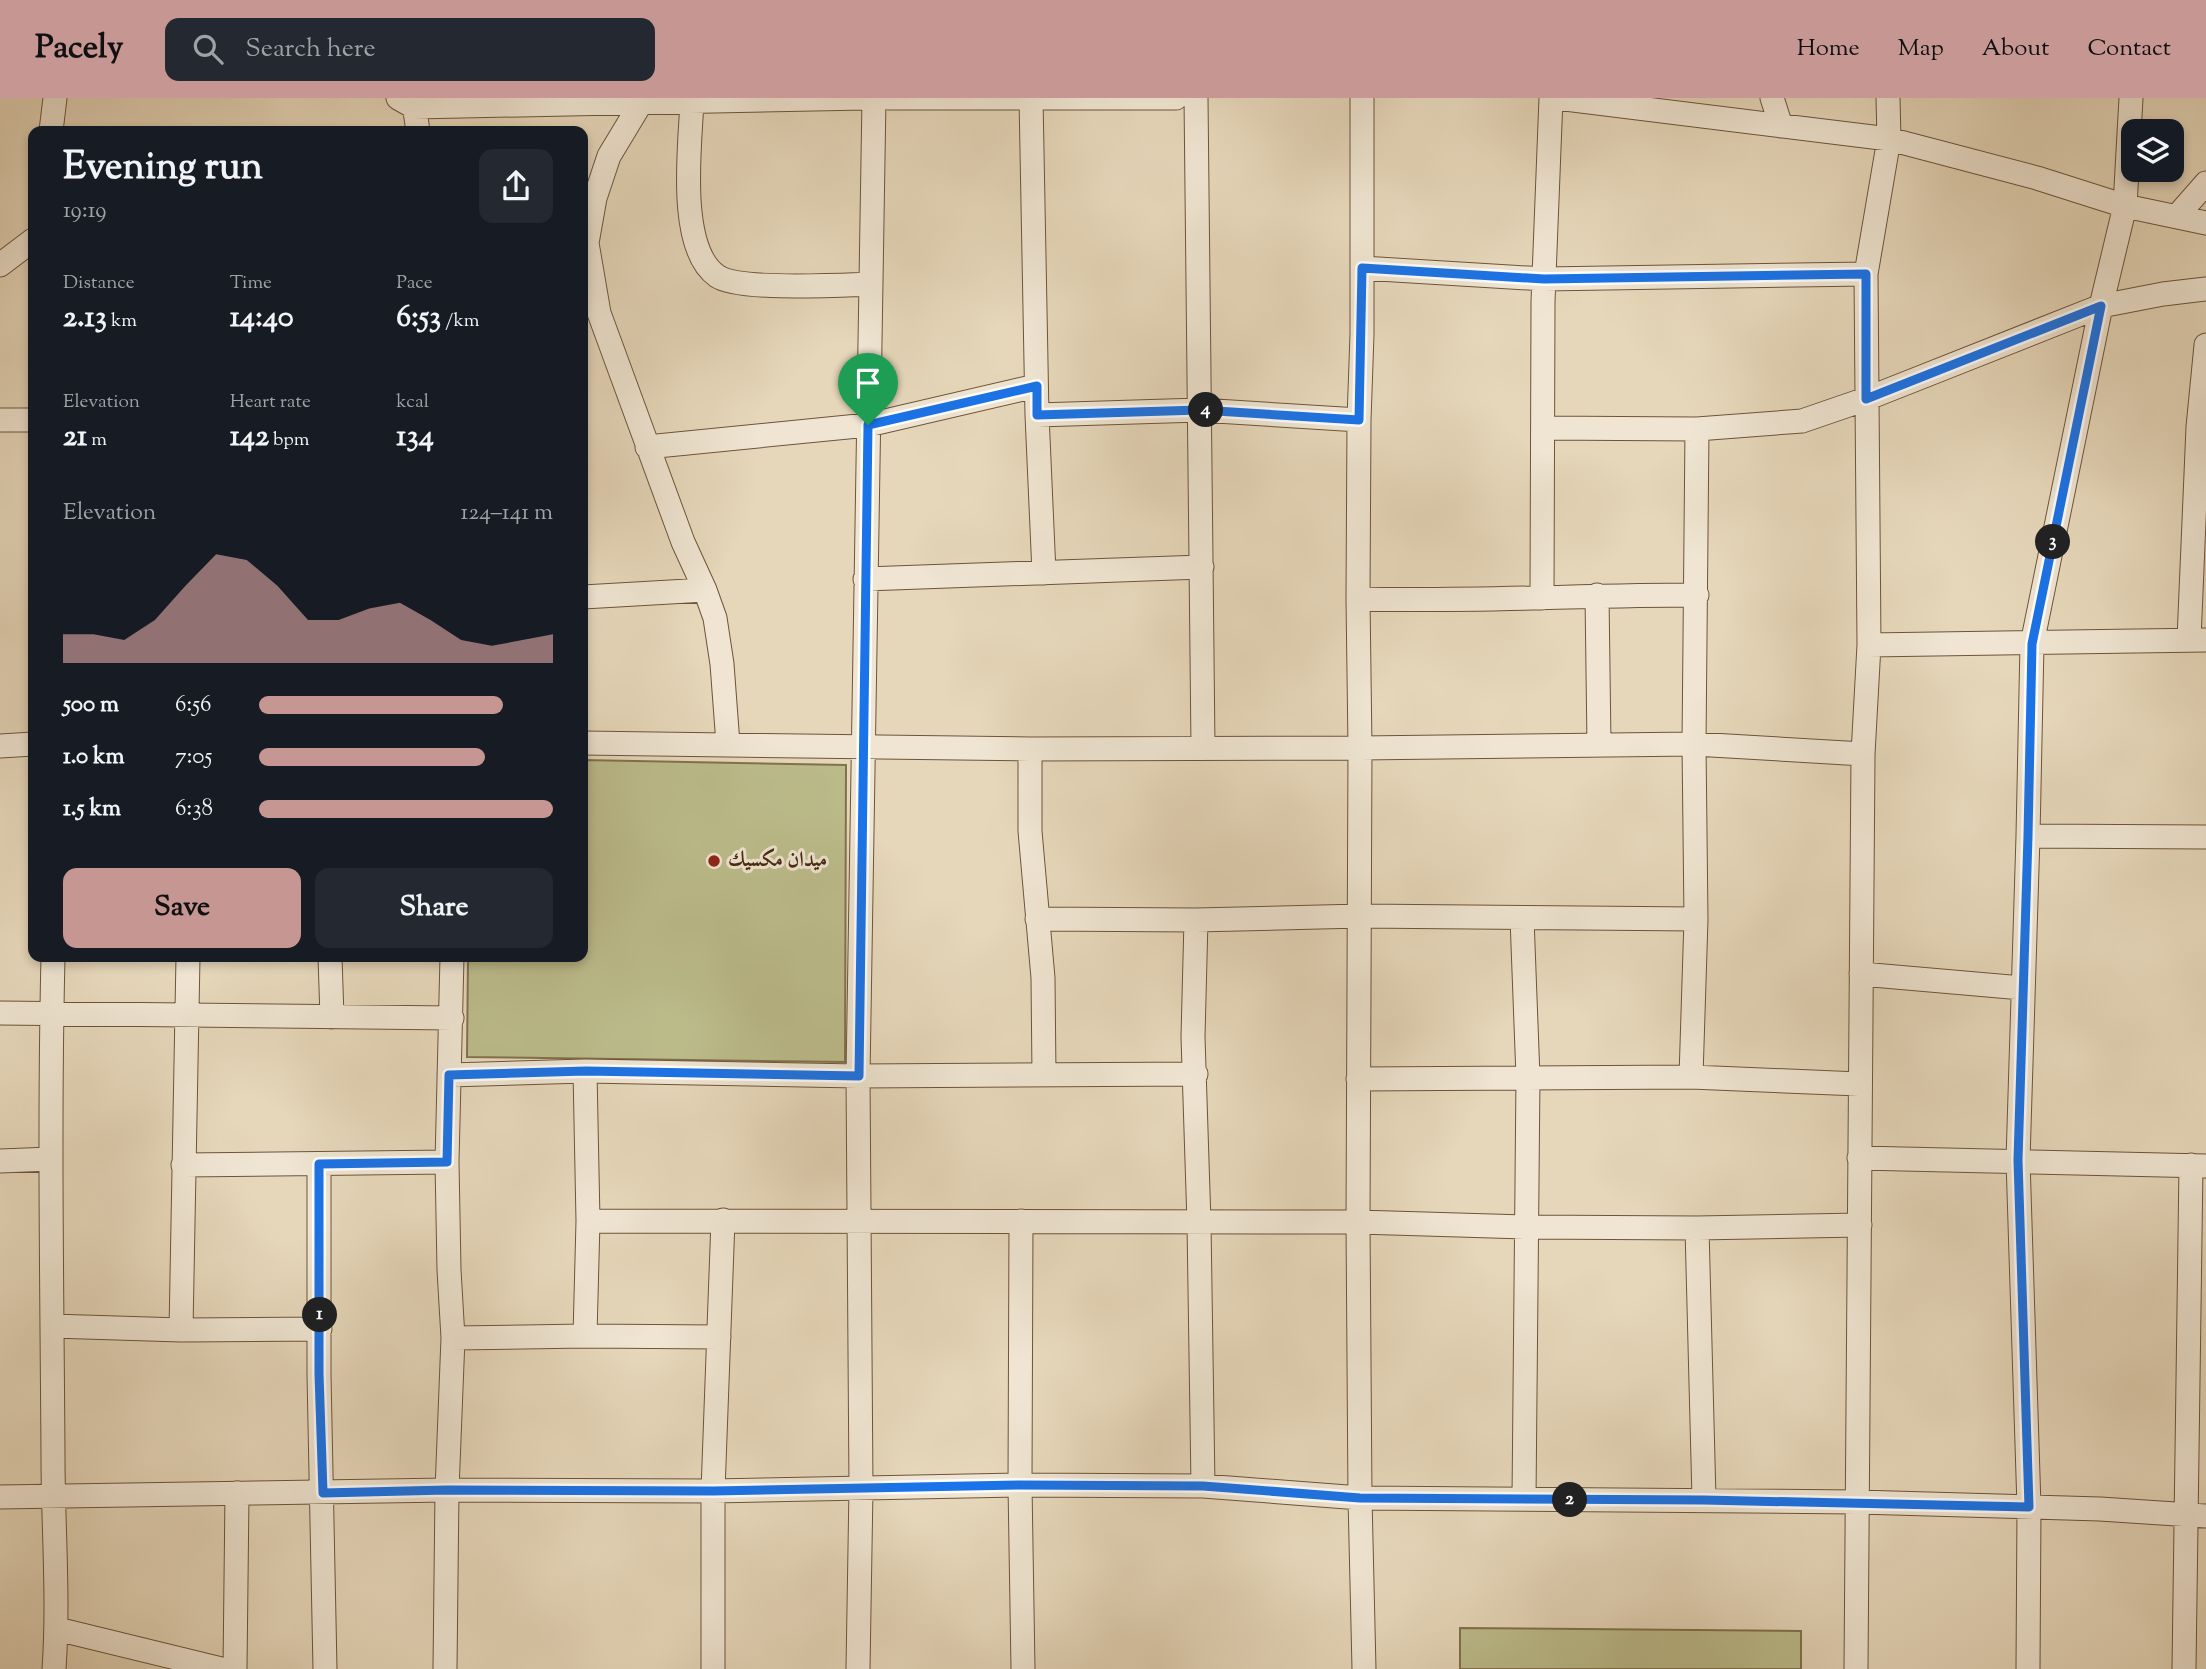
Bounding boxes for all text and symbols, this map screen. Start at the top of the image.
search box [165,18,655,81]
text: Pacely [35,25,123,73]
icon: search [189,30,227,68]
text: Search here [245,31,376,68]
text: Home [1797,32,1860,66]
text: Map [1898,32,1944,66]
text: About [1982,32,2049,66]
text: Contact [2087,32,2171,66]
map controls [2121,119,2184,182]
button: layers [2121,119,2184,182]
text: Evening run [63,142,263,196]
button: share [479,149,553,223]
text: 19:19 [63,195,107,228]
text: Distance [63,270,135,297]
text: Time [230,270,272,297]
text: Pace [396,270,433,297]
text: 2.13 [63,297,107,340]
text: 14:40 [230,297,294,340]
text: 6:53 [396,297,441,340]
text: km [107,308,137,335]
text: /km [441,308,480,335]
pin [838,353,898,425]
icon: arrive [849,364,887,402]
text: Elevation [63,389,140,416]
text: Heart rate [230,389,311,416]
text: kcal [396,389,429,416]
pin: 4 [1188,392,1224,428]
text: 4 [1201,396,1210,423]
text: 21 [63,416,87,459]
text: 142 [230,416,269,459]
text: 134 [396,416,434,459]
text: m [87,427,107,454]
text: bpm [269,427,310,454]
text: Elevation [63,497,156,530]
text: 124–141 m [461,497,553,530]
pin: 3 [2036,524,2070,560]
text: 3 [2049,528,2056,555]
text: 500 m [63,689,119,722]
text: 6:56 [175,689,211,722]
text: 1.0 km [63,741,125,774]
text: 7:05 [175,741,212,774]
text: 1.5 km [63,793,121,826]
text: 6:38 [175,793,213,826]
place label: ميدان مكسيك [728,846,827,876]
marker: ميدان مكسيك [706,853,722,869]
button: Save [63,868,301,948]
button: Share [315,868,553,948]
pin: 1 [302,1298,338,1332]
text: 1 [316,1301,323,1328]
pin: 2 [1552,1482,1588,1518]
text: 2 [1565,1486,1574,1513]

